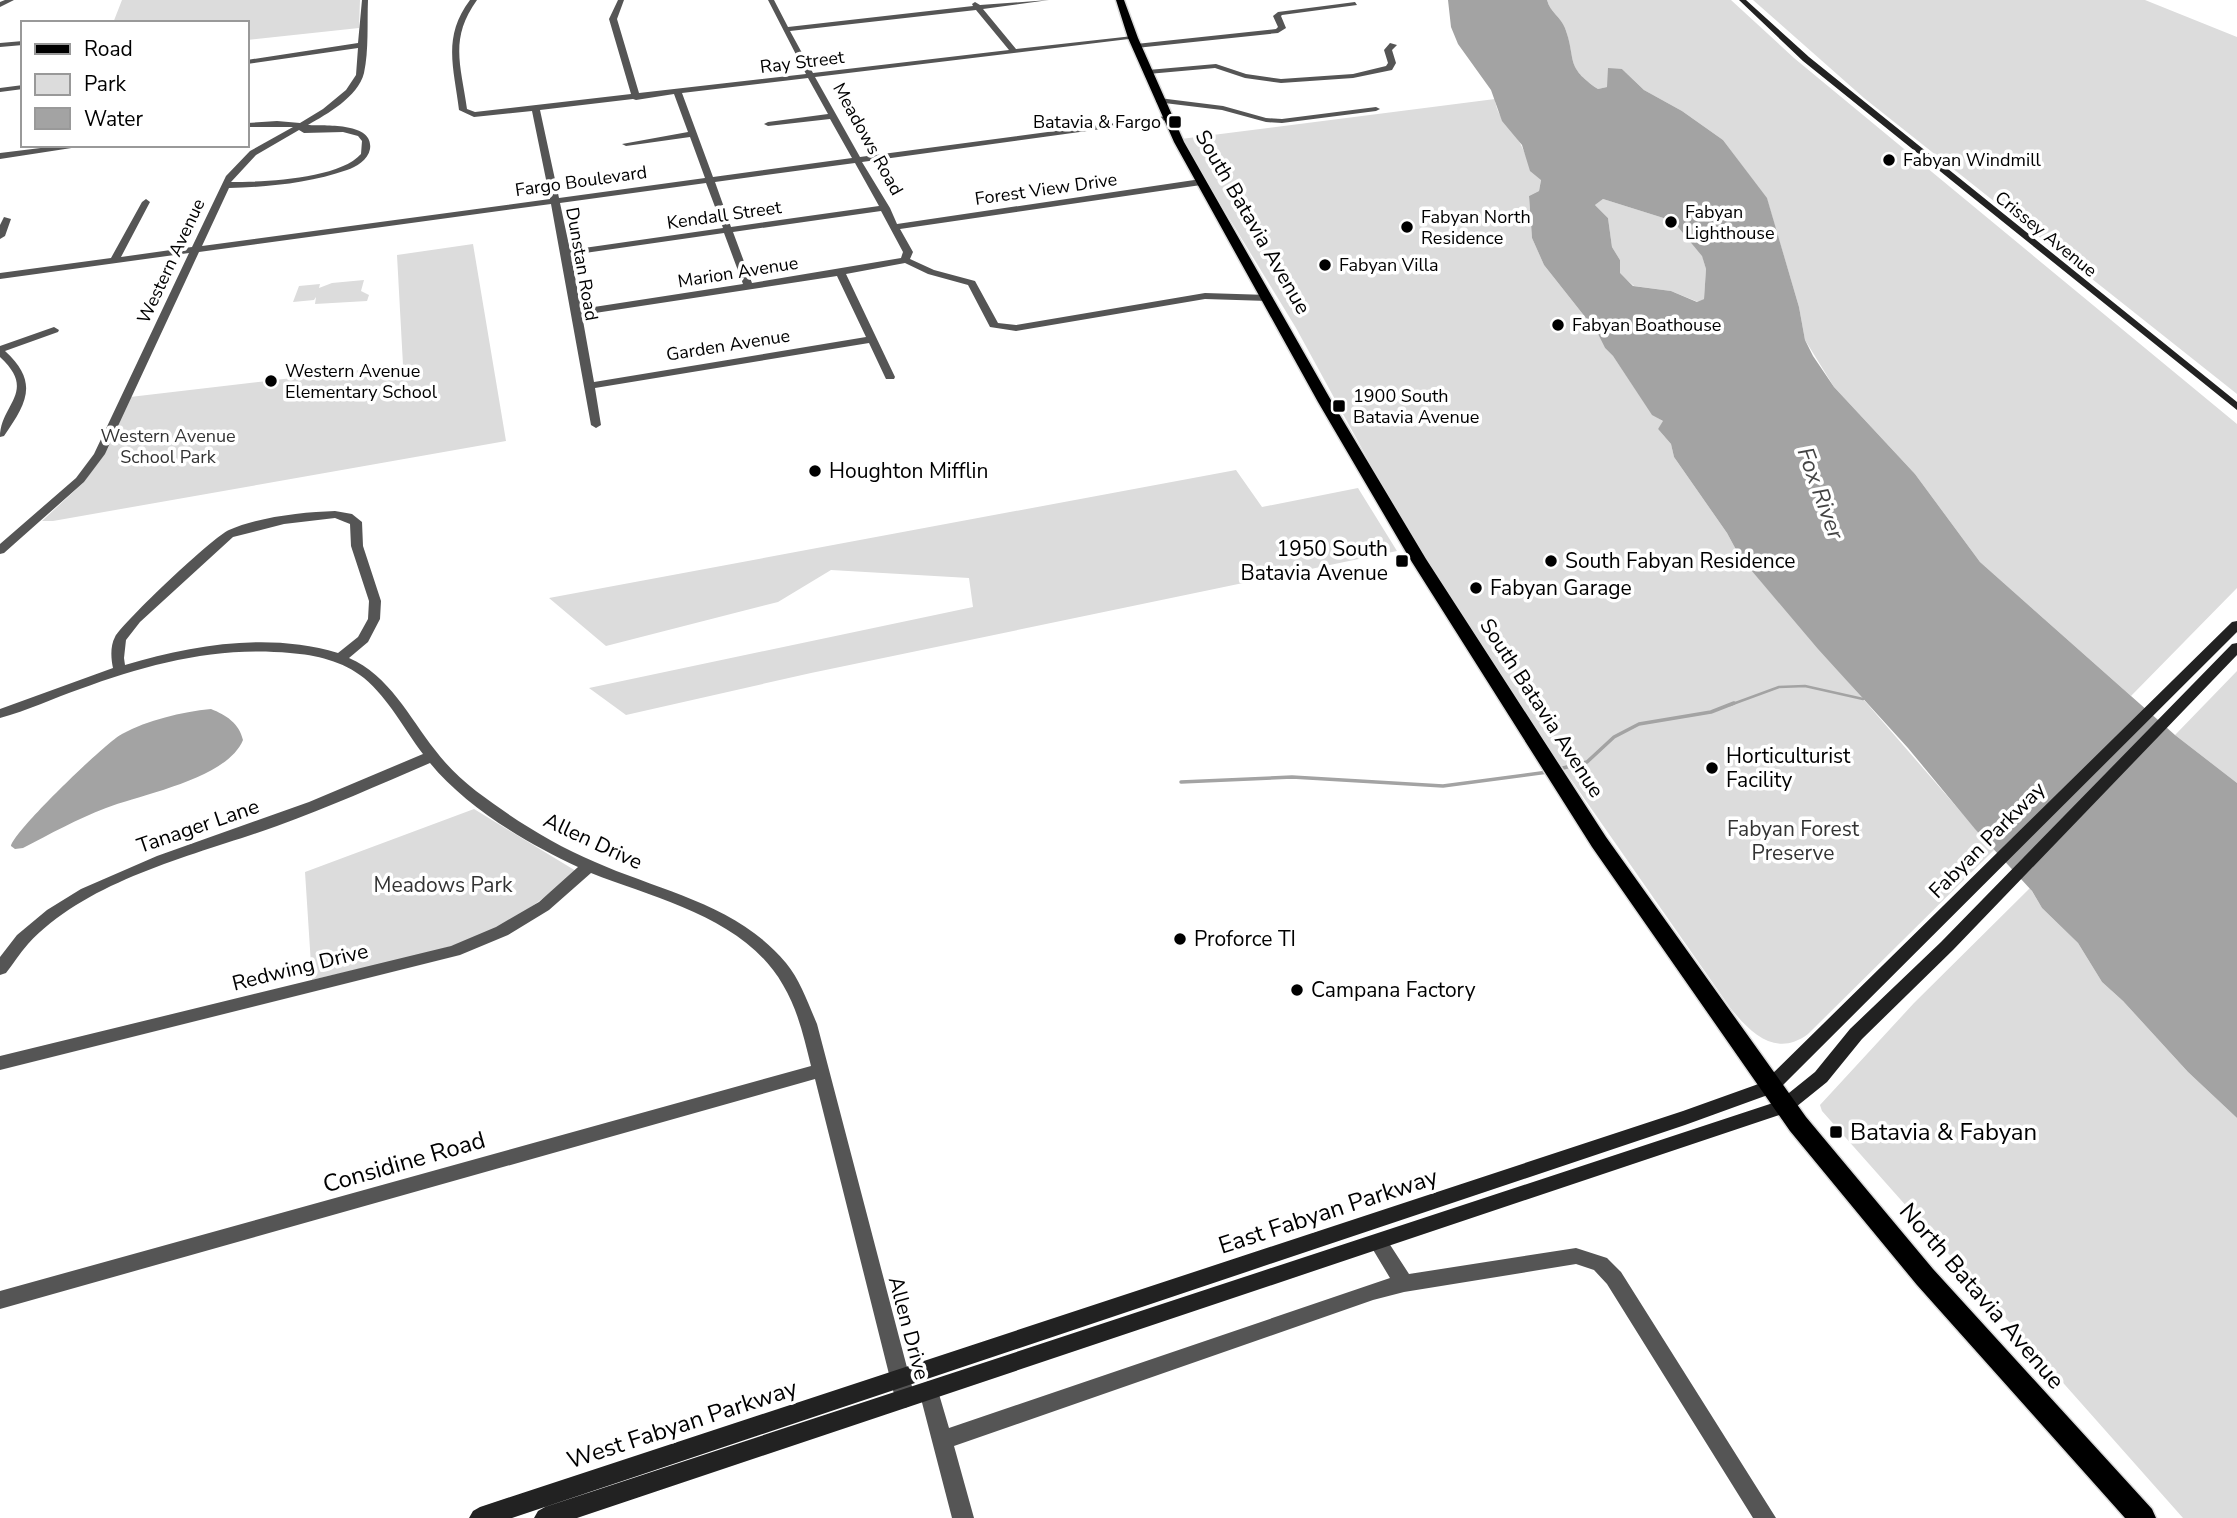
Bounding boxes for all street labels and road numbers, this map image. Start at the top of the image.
street label: Ray Street [759,45,846,79]
street label: Meadows Road [827,79,909,199]
street label: South Batavia Avenue [1189,125,1317,319]
street label: Fargo Boulevard [513,160,649,202]
street label: Forest View Drive [973,167,1119,211]
street label: Crissey Avenue [1990,185,2102,283]
street label: Western Avenue [132,195,210,327]
street label: Kendall Street [665,195,783,235]
street label: Dunstan Road [560,205,604,323]
street label: Marion Avenue [676,251,800,293]
street label: Garden Avenue [664,323,792,367]
street label: South Batavia Avenue [1473,613,1611,803]
street label: Fabyan Parkway [1923,775,2052,904]
street label: Tanager Lane [133,792,263,860]
street label: Allen Drive [539,806,647,876]
street label: Redwing Drive [229,937,371,997]
street label: Considine Road [319,1124,489,1200]
street label: East Fabyan Parkway [1214,1160,1442,1262]
street label: North Batavia Avenue [1892,1196,2072,1396]
street label: Allen Drive [882,1273,936,1383]
street label: West Fabyan Parkway [563,1371,802,1476]

